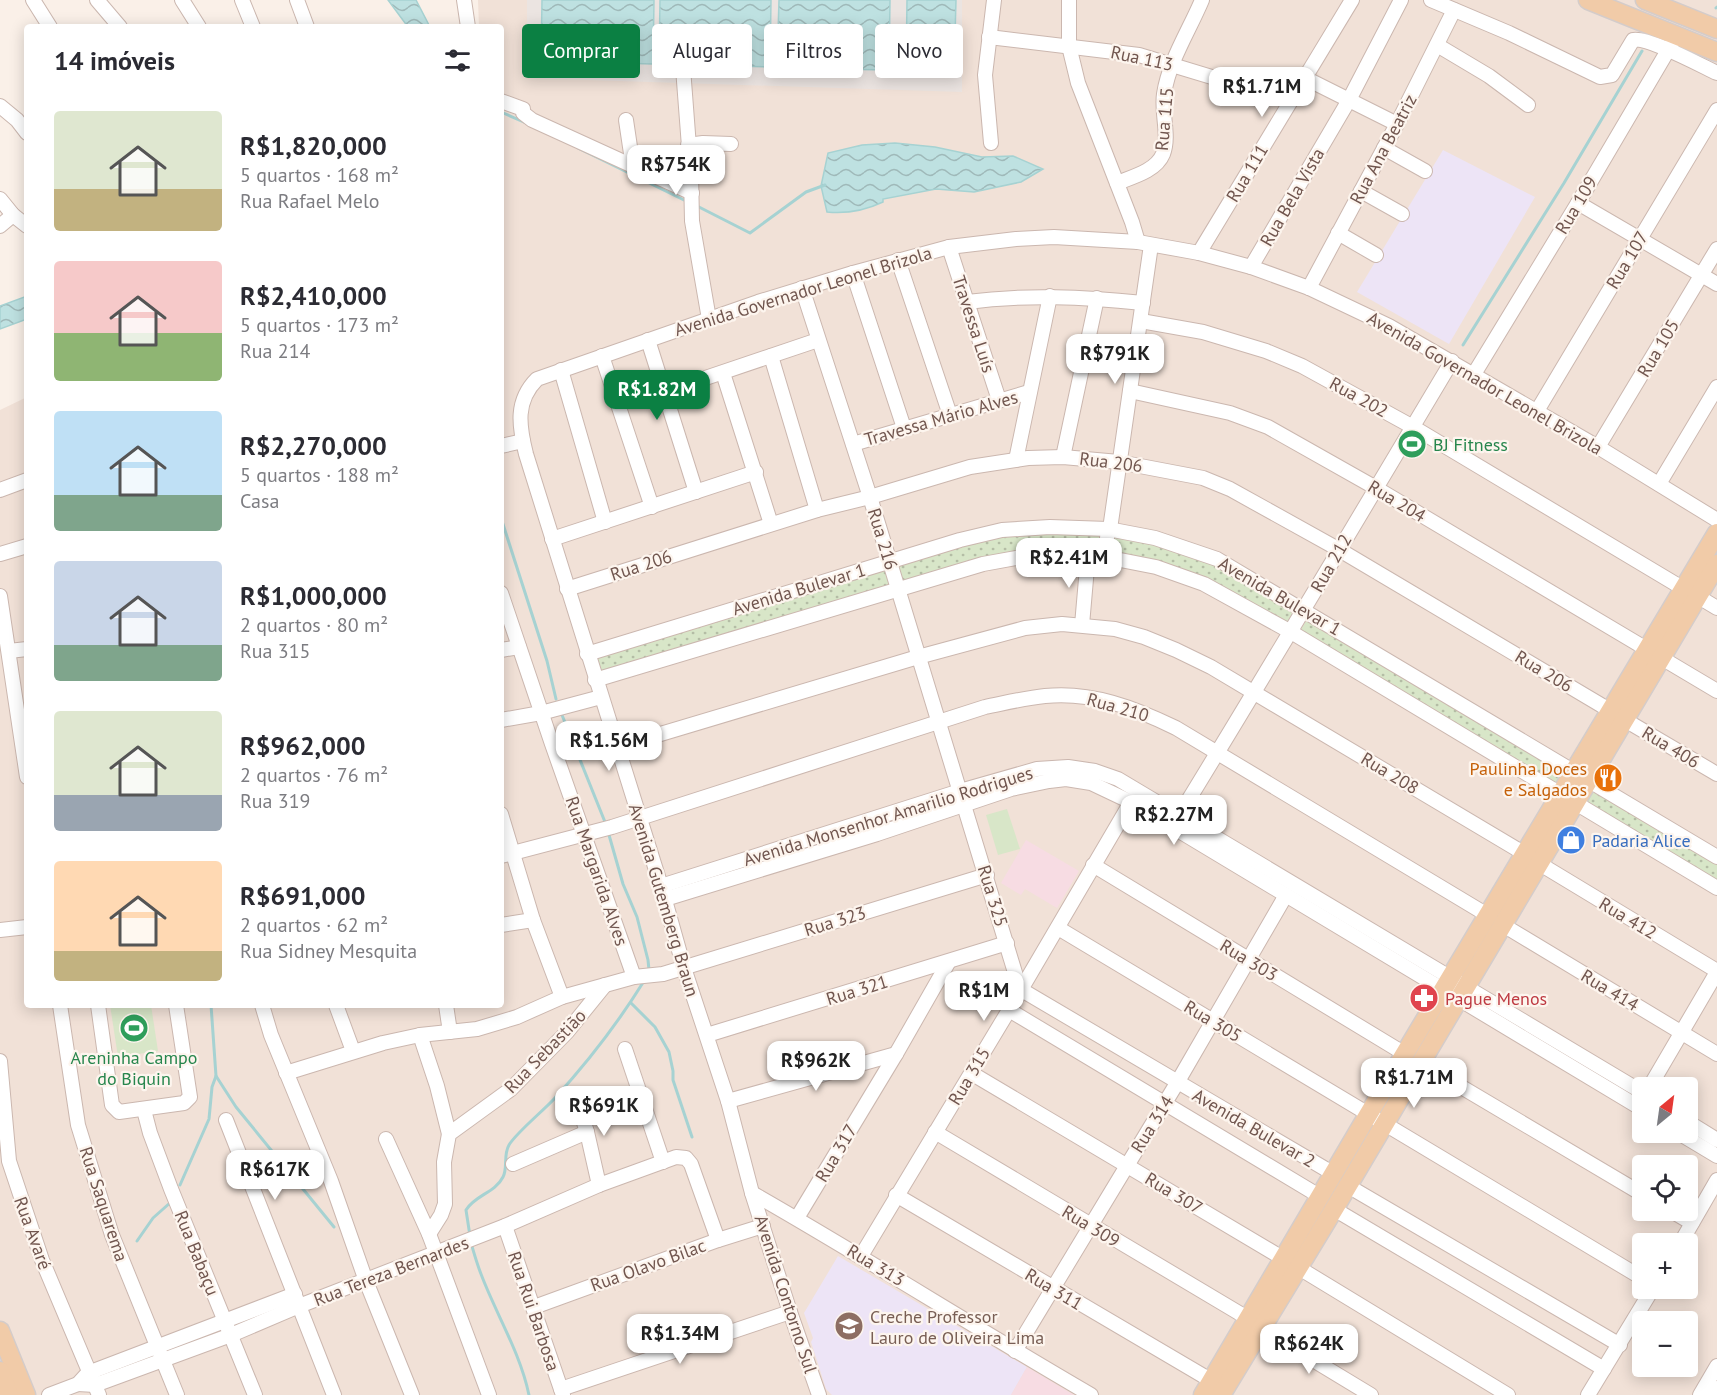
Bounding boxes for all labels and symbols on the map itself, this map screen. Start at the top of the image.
street label: Rua 113 [1109,40,1175,76]
pin: R$1.71M [1207,67,1317,118]
street label: Rua 115 [1150,86,1178,152]
street label: Rua Ana Beatriz [1344,90,1422,208]
street label: Rua 111 [1221,140,1273,206]
street label: Rua Bela Vista [1255,144,1329,250]
pin: R$754K [627,145,725,196]
street label: Rua 109 [1550,172,1602,238]
street label: Rua 107 [1601,227,1653,293]
street label: Avenida Governador Leonel Brizola [672,241,934,341]
street label: Travessa Luís [948,273,1000,375]
street label: Avenida Governador Leonel Brizola [1363,306,1607,460]
street label: Rua 105 [1632,315,1684,381]
pin: R$791K [1066,334,1164,385]
pin: R$1.82M [602,370,712,421]
street label: Rua 202 [1326,372,1392,422]
street label: Travessa Mário Alves [862,385,1020,451]
sports icon: BJ Fitness [1396,428,1428,460]
place label: BJ Fitness [1433,433,1508,456]
street label: Rua 206 [1078,447,1144,477]
street label: Rua 204 [1364,475,1430,527]
street label: Rua 216 [863,505,903,573]
street label: Rua 212 [1305,530,1357,596]
pin: R$2.41M [1014,538,1124,589]
street label: Rua 206 [607,544,675,586]
street label: Avenida Bulevar 1 [1214,551,1346,641]
street label: Avenida Bulevar 1 [730,558,868,620]
street label: Rua 206 [1511,645,1577,697]
street label: Rua 210 [1084,687,1152,727]
pin: R$1.56M [554,721,664,772]
street label: Rua 406 [1638,721,1704,773]
street label: Rua 208 [1357,747,1423,799]
place label: Paulinha Doces e Salgados [1470,757,1587,801]
street label: Avenida Monsenhor Amarilio Rodrigues [740,761,1036,871]
restaurant icon: Paulinha Doces e Salgados [1592,762,1624,794]
street label: Rua Margarida Alves [561,793,633,949]
pin: R$2.27M [1119,795,1229,846]
street label: Avenida Gutemberg Braun [624,801,704,999]
shop icon: Padaria Alice [1555,824,1587,856]
place label: Padaria Alice [1592,829,1691,852]
street label: Rua 325 [973,862,1013,930]
street label: Rua 412 [1595,892,1661,944]
street label: Rua 323 [801,901,869,941]
street label: Rua 303 [1216,934,1282,986]
street label: Rua 414 [1577,964,1643,1016]
street label: Rua 321 [823,970,891,1010]
pin: R$1M [948,971,1020,1022]
pharmacy icon: Pague Menos [1408,982,1440,1014]
place label: Pague Menos [1445,987,1547,1010]
street label: Rua 305 [1180,995,1246,1047]
street label: Rua Sebastião [499,1004,591,1098]
sports icon: Areninha Campo do Biquin [118,1012,150,1044]
pin: R$962K [767,1041,865,1092]
street label: Rua 315 [943,1043,995,1109]
place label: Areninha Campo do Biquin [71,1046,197,1090]
pin: R$1.71M [1359,1058,1469,1109]
north arrow [1632,1077,1698,1143]
street label: Avenida Bulevar 2 [1188,1083,1320,1173]
pin: R$691K [555,1086,653,1137]
street label: Rua 314 [1125,1091,1179,1157]
street label: Rua 317 [810,1120,862,1186]
street label: Rua Saquarema [75,1144,133,1264]
pin: R$617K [226,1150,324,1201]
street label: Rua 307 [1141,1167,1207,1219]
street label: Rua Avaré [9,1193,57,1273]
street label: Rua 309 [1058,1200,1124,1252]
street label: Rua Babaçu [170,1207,224,1299]
street label: Avenida Contorno Sul [750,1212,823,1377]
street label: Rua Tereza Bernardes [310,1231,472,1311]
street label: Rua Olavo Bilac [587,1233,709,1297]
street label: Rua 313 [843,1239,909,1291]
street label: Rua Rui Barbosa [503,1248,565,1374]
street label: Rua 311 [1021,1263,1087,1315]
place label: Creche Professor Lauro de Oliveira Lima [870,1305,1044,1349]
school or university icon: Creche Professor Lauro de Oliveira Lima [833,1310,865,1342]
pin: R$1.34M [625,1314,735,1365]
pin: R$624K [1260,1324,1358,1375]

